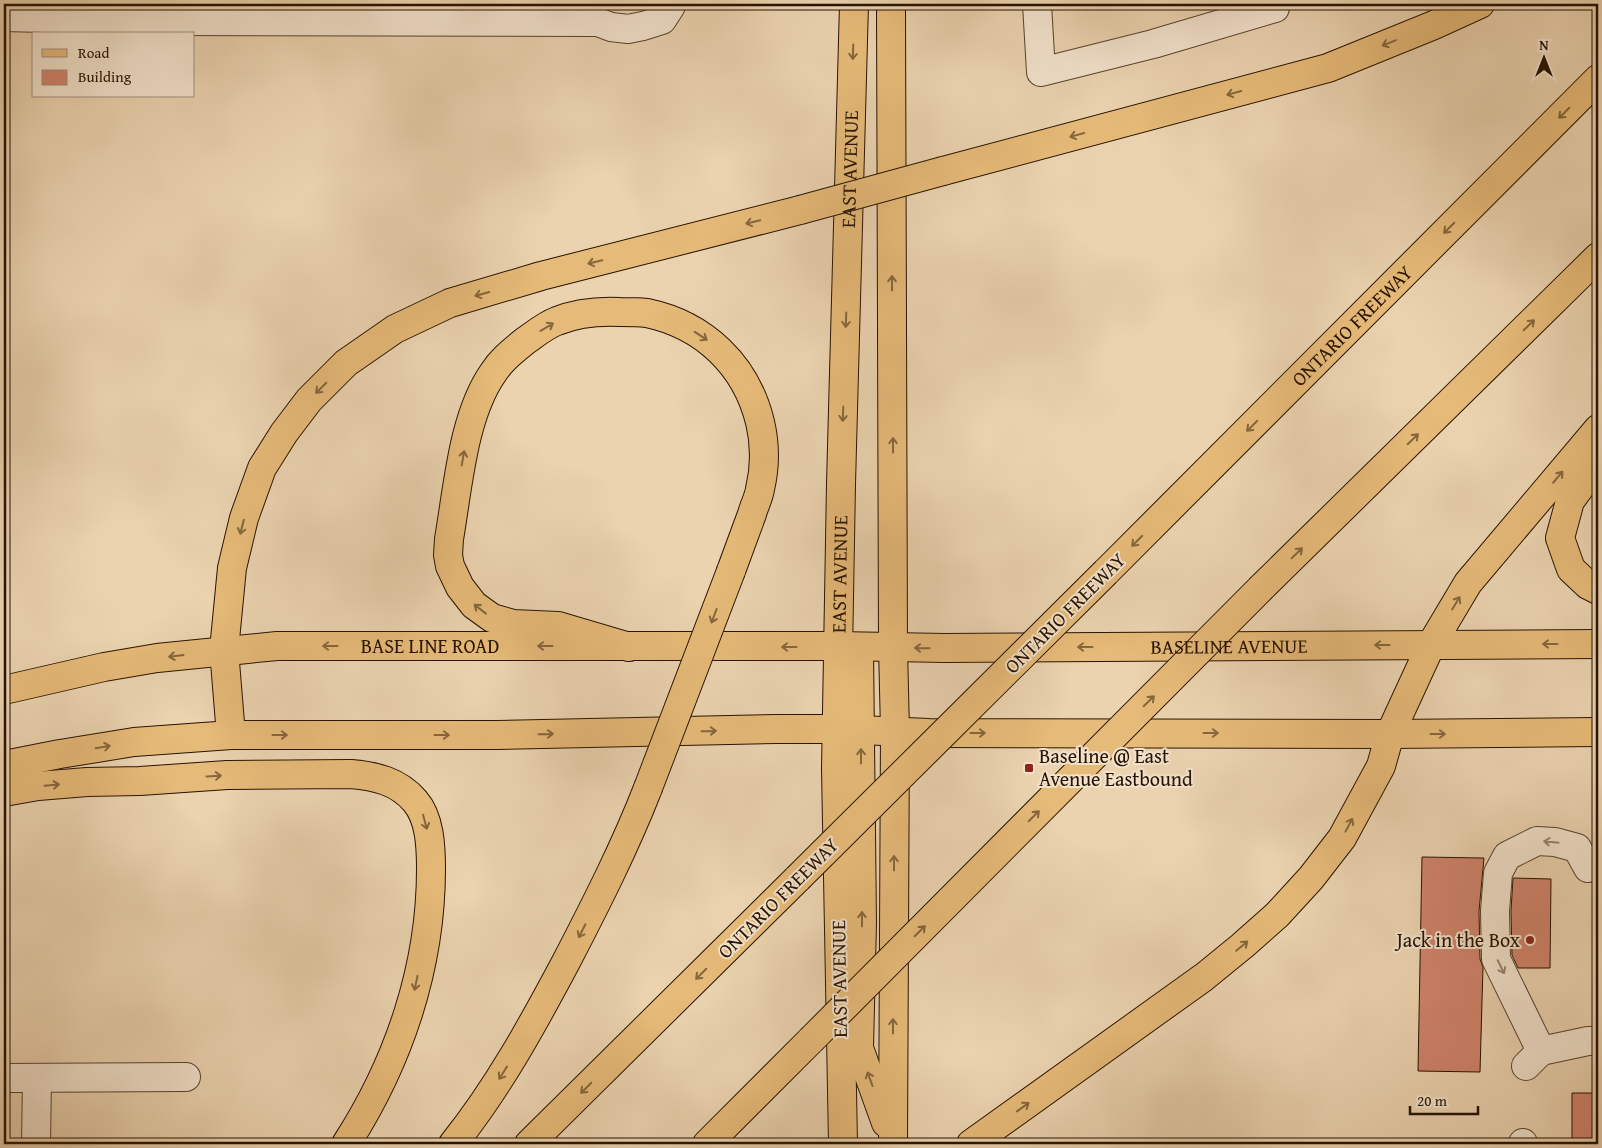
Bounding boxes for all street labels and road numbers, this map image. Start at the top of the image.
street label: EAST AVENUE [833,110,865,229]
street label: ONTARIO FREEWAY [1284,258,1419,393]
street label: EAST AVENUE [823,515,854,633]
street label: ONTARIO FREEWAY [997,545,1132,680]
street label: BASE LINE ROAD [361,631,499,660]
street label: BASELINE AVENUE [1150,631,1308,661]
street label: ONTARIO FREEWAY [710,830,845,965]
street label: EAST AVENUE [823,920,854,1038]

